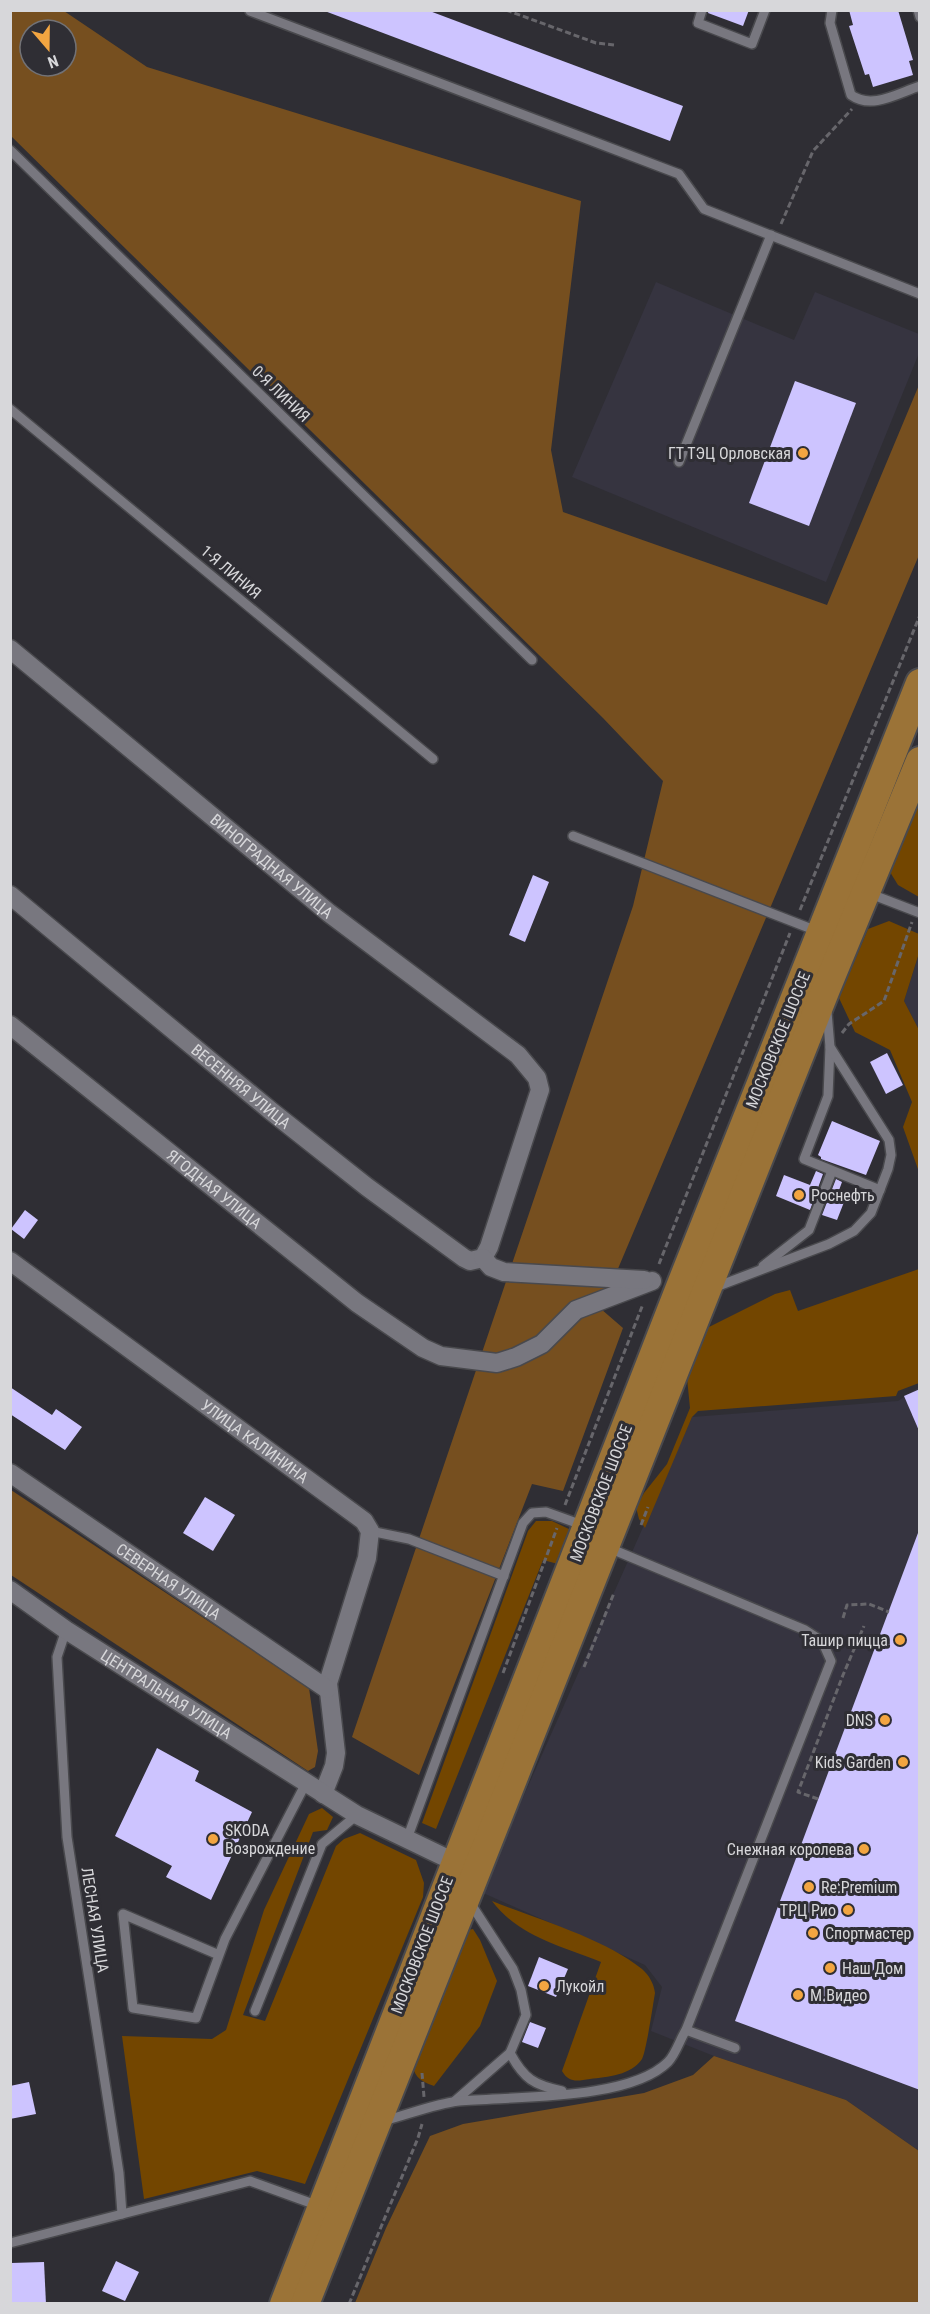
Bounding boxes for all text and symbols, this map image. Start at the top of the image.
north arrow [18,18,78,78]
text: N [45,51,61,72]
street label: 0-Я ЛИНИЯ [248,362,314,426]
place label: ГТ ТЭЦ Орловская [668,444,791,463]
marker: ГТ ТЭЦ Орловская [796,446,810,460]
street label: 1-Я ЛИНИЯ [197,541,265,603]
street label: ВИНОГРАДНАЯ УЛИЦА [207,810,337,922]
street label: МОСКОВСКОЕ ШОССЕ [742,969,814,1111]
street label: ВЕСЕННЯЯ УЛИЦА [188,1040,295,1133]
street label: ЯГОДНАЯ УЛИЦА [163,1145,266,1232]
place label: Роснефть [811,1186,875,1205]
marker: Роснефть [792,1188,806,1202]
street label: УЛИЦА КАЛИНИНА [198,1395,312,1487]
street label: МОСКОВСКОЕ ШОССЕ [566,1422,636,1564]
street label: СЕВЕРНАЯ УЛИЦА [113,1539,225,1623]
place label: Ташир пицца [801,1631,888,1650]
marker: Ташир пицца [893,1633,907,1647]
street label: ЦЕНТРАЛЬНАЯ УЛИЦА [97,1645,236,1743]
place label: DNS [846,1711,873,1730]
marker: DNS [878,1713,892,1727]
place label: Kids Garden [815,1753,891,1772]
marker: Kids Garden [896,1755,910,1769]
place label: SKODA Возрождение [225,1821,315,1858]
marker: SKODA Возрождение [206,1832,220,1846]
place label: Снежная королева [727,1840,852,1859]
marker: Снежная королева [857,1842,871,1856]
street label: ЛЕСНАЯ УЛИЦА [77,1866,113,1974]
street label: МОСКОВСКОЕ ШОССЕ [387,1874,457,2016]
place label: Re:Premium [821,1878,897,1897]
marker: Re:Premium [802,1880,816,1894]
place label: ТРЦ Рио [780,1901,836,1920]
marker: ТРЦ Рио [841,1903,855,1917]
place label: Спортмастер [825,1924,911,1943]
marker: Спортмастер [806,1926,820,1940]
place label: Наш Дом [842,1959,903,1978]
marker: Наш Дом [823,1961,837,1975]
place label: Лукойл [556,1977,604,1996]
marker: Лукойл [537,1979,551,1993]
place label: М.Видео [810,1986,867,2005]
marker: М.Видео [791,1988,805,2002]

